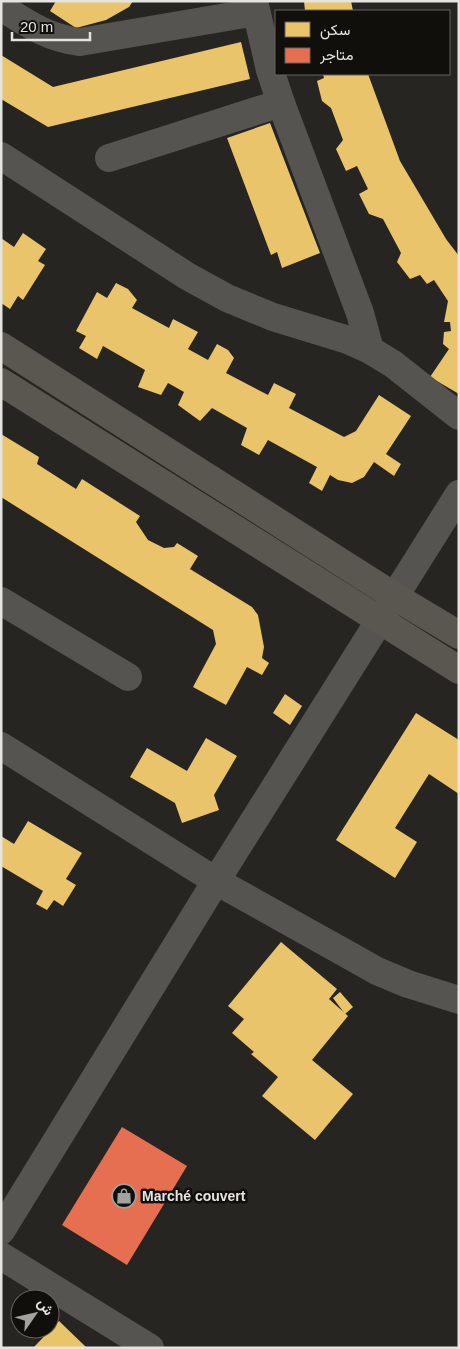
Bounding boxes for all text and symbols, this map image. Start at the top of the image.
scale bar [12,10,90,42]
legend [275,10,450,75]
text: 20 m [20,18,53,35]
text: سكن [320,21,350,40]
text: متاجر [319,46,354,64]
shop icon: Marché couvert [111,1183,137,1209]
place label: Marché couvert [142,1188,246,1204]
north arrow [10,1289,60,1339]
text: ش [34,1295,57,1319]

